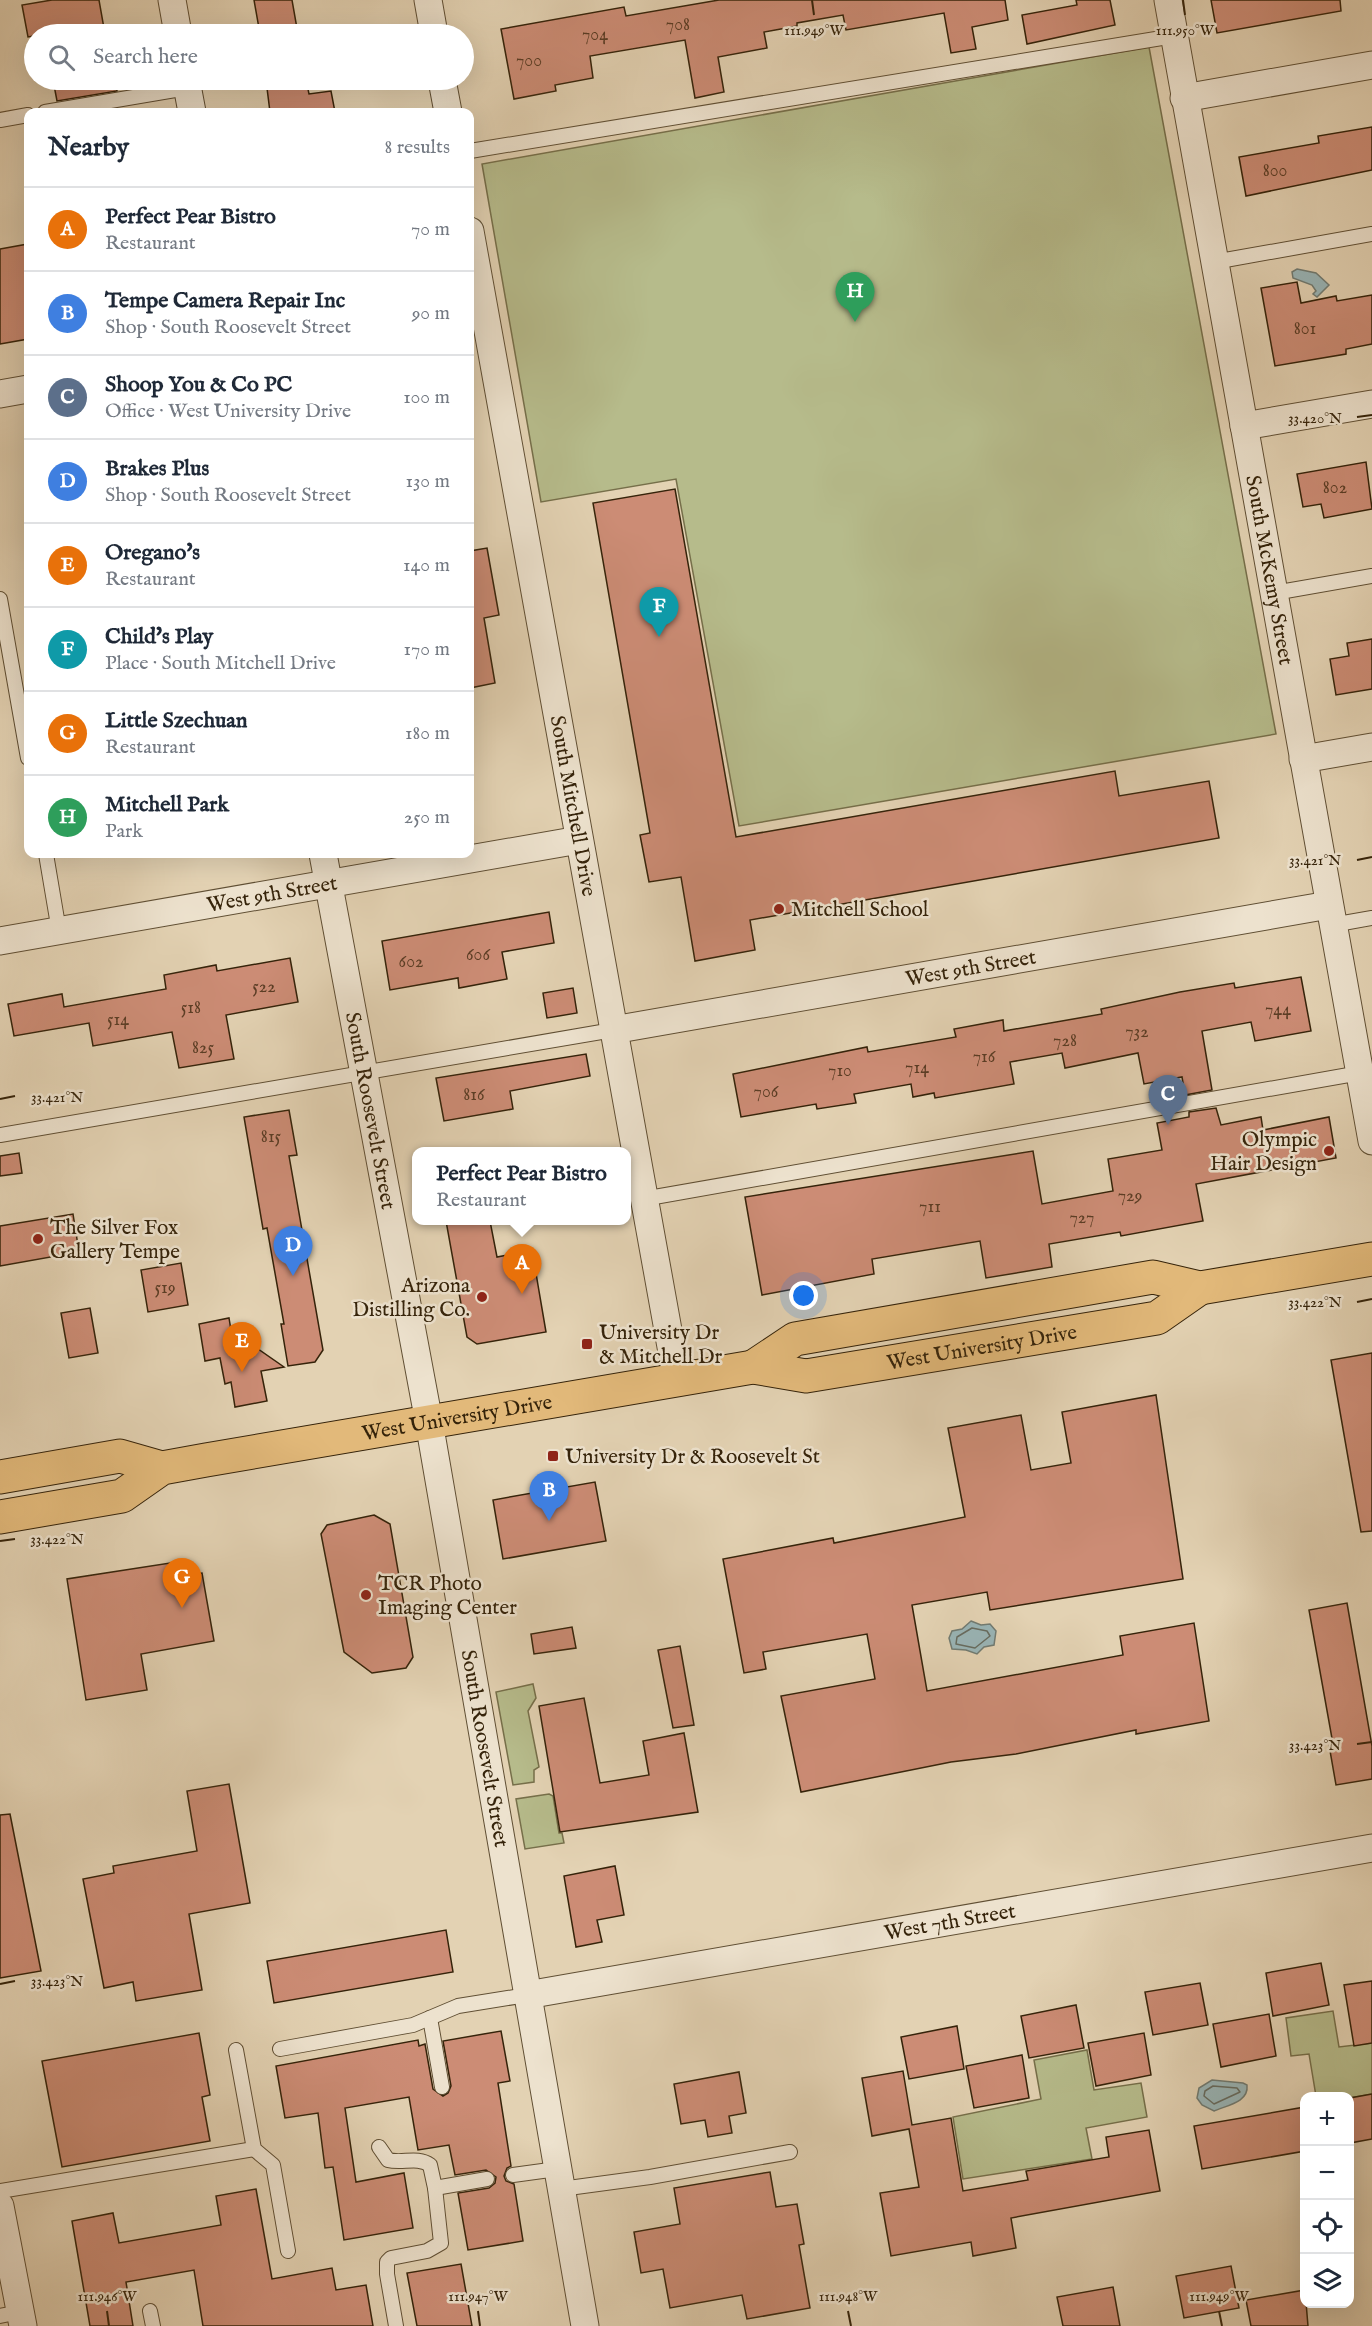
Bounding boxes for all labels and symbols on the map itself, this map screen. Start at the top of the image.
house number: 708 [666,14,690,37]
text: 111.949°W [784,21,844,40]
text: 111.950°W [1156,21,1215,40]
house number: 704 [582,24,608,47]
house number: 700 [516,50,542,73]
house number: 800 [1263,160,1287,183]
pin: H [836,272,874,322]
house number: 801 [1294,318,1316,341]
text: 33.420°N [1288,409,1342,428]
street label: South McKemy Street [1238,473,1299,667]
house number: 802 [1323,477,1347,500]
pin: F [640,588,678,637]
street label: South Mitchell Drive [543,713,602,899]
text: 33.421°N [1289,851,1341,870]
street label: West 9th Street [205,870,340,920]
place label: Mitchell School [791,897,929,924]
marker: Mitchell School [772,902,786,916]
house number: 606 [466,944,490,967]
street label: West 9th Street [903,944,1038,994]
house number: 602 [399,951,423,974]
house number: 522 [252,976,276,999]
house number: 518 [181,997,201,1020]
house number: 744 [1265,999,1291,1022]
house number: 514 [107,1009,129,1032]
street label: South Roosevelt Street [338,1010,401,1212]
house number: 732 [1125,1021,1149,1044]
house number: 728 [1053,1030,1077,1053]
house number: 825 [192,1037,214,1060]
house number: 716 [973,1046,996,1069]
house number: 714 [905,1057,929,1080]
house number: 710 [828,1060,852,1083]
pin: C [1148,1076,1188,1125]
house number: 706 [754,1081,779,1104]
house number: 816 [463,1084,485,1107]
text: 33.421°N [31,1088,83,1107]
house number: 815 [261,1126,282,1149]
place label: Olympic Hair Design [1210,1127,1317,1178]
marker: Olympic Hair Design [1322,1144,1336,1158]
house number: 729 [1118,1185,1142,1208]
house number: 711 [919,1196,941,1219]
house number: 727 [1069,1207,1095,1230]
place label: The Silver Fox Gallery Tempe [50,1215,180,1266]
pin: D [274,1226,312,1276]
marker: The Silver Fox Gallery Tempe [31,1232,45,1246]
pin: A [502,1244,542,1294]
place label: Arizona Distilling Co. [352,1273,471,1324]
house number: 519 [154,1277,176,1300]
your location [789,1281,818,1310]
marker: Arizona Distilling Co. [475,1290,489,1304]
text: 33.422°N [1288,1293,1342,1312]
street label: West University Drive [885,1319,1079,1377]
place label: University Dr & Mitchell Dr [599,1320,723,1371]
pin: E [222,1322,262,1372]
marker: University Dr & Mitchell Dr [580,1337,594,1351]
street label: West University Drive [360,1389,555,1448]
place label: University Dr & Roosevelt St [565,1444,820,1471]
marker: University Dr & Roosevelt St [546,1449,560,1463]
pin: B [530,1472,568,1521]
text: 33.422°N [30,1530,84,1549]
pin: G [162,1558,201,1608]
place label: TCR Photo Imaging Center [378,1571,517,1622]
marker: TCR Photo Imaging Center [359,1588,373,1602]
street label: South Roosevelt Street [454,1648,514,1850]
text: 33.423°N [1289,1736,1341,1755]
street label: West 7th Street [882,1898,1018,1948]
text: 33.423°N [31,1972,83,1991]
text: 111.946°W [77,2287,137,2306]
text: 111.947°W [448,2287,508,2306]
text: 111.948°W [819,2287,878,2306]
text: 111.949°W [1189,2287,1249,2306]

